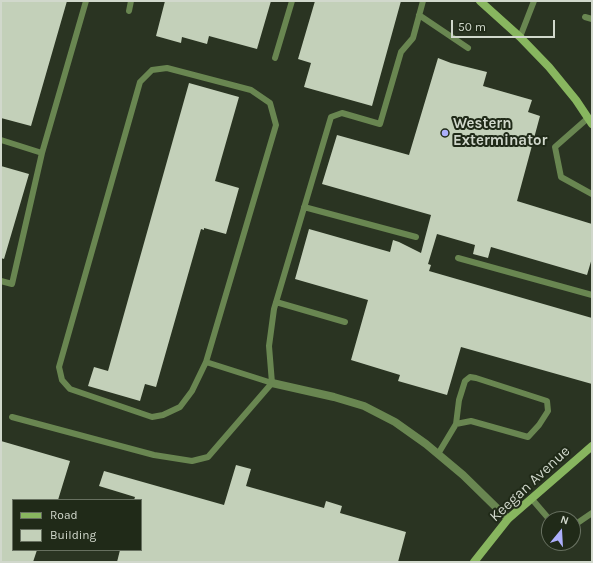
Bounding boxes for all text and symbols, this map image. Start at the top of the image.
scale bar [453,12,557,38]
text: 50 m [458,20,486,34]
place label: Western Exterminator [453,115,547,150]
marker: Western Exterminator [440,128,450,138]
street label: Keegan Avenue [486,442,574,526]
legend [12,499,142,551]
text: Road [50,508,78,522]
north arrow [541,511,581,551]
text: N [559,513,570,527]
text: Building [50,528,96,542]

